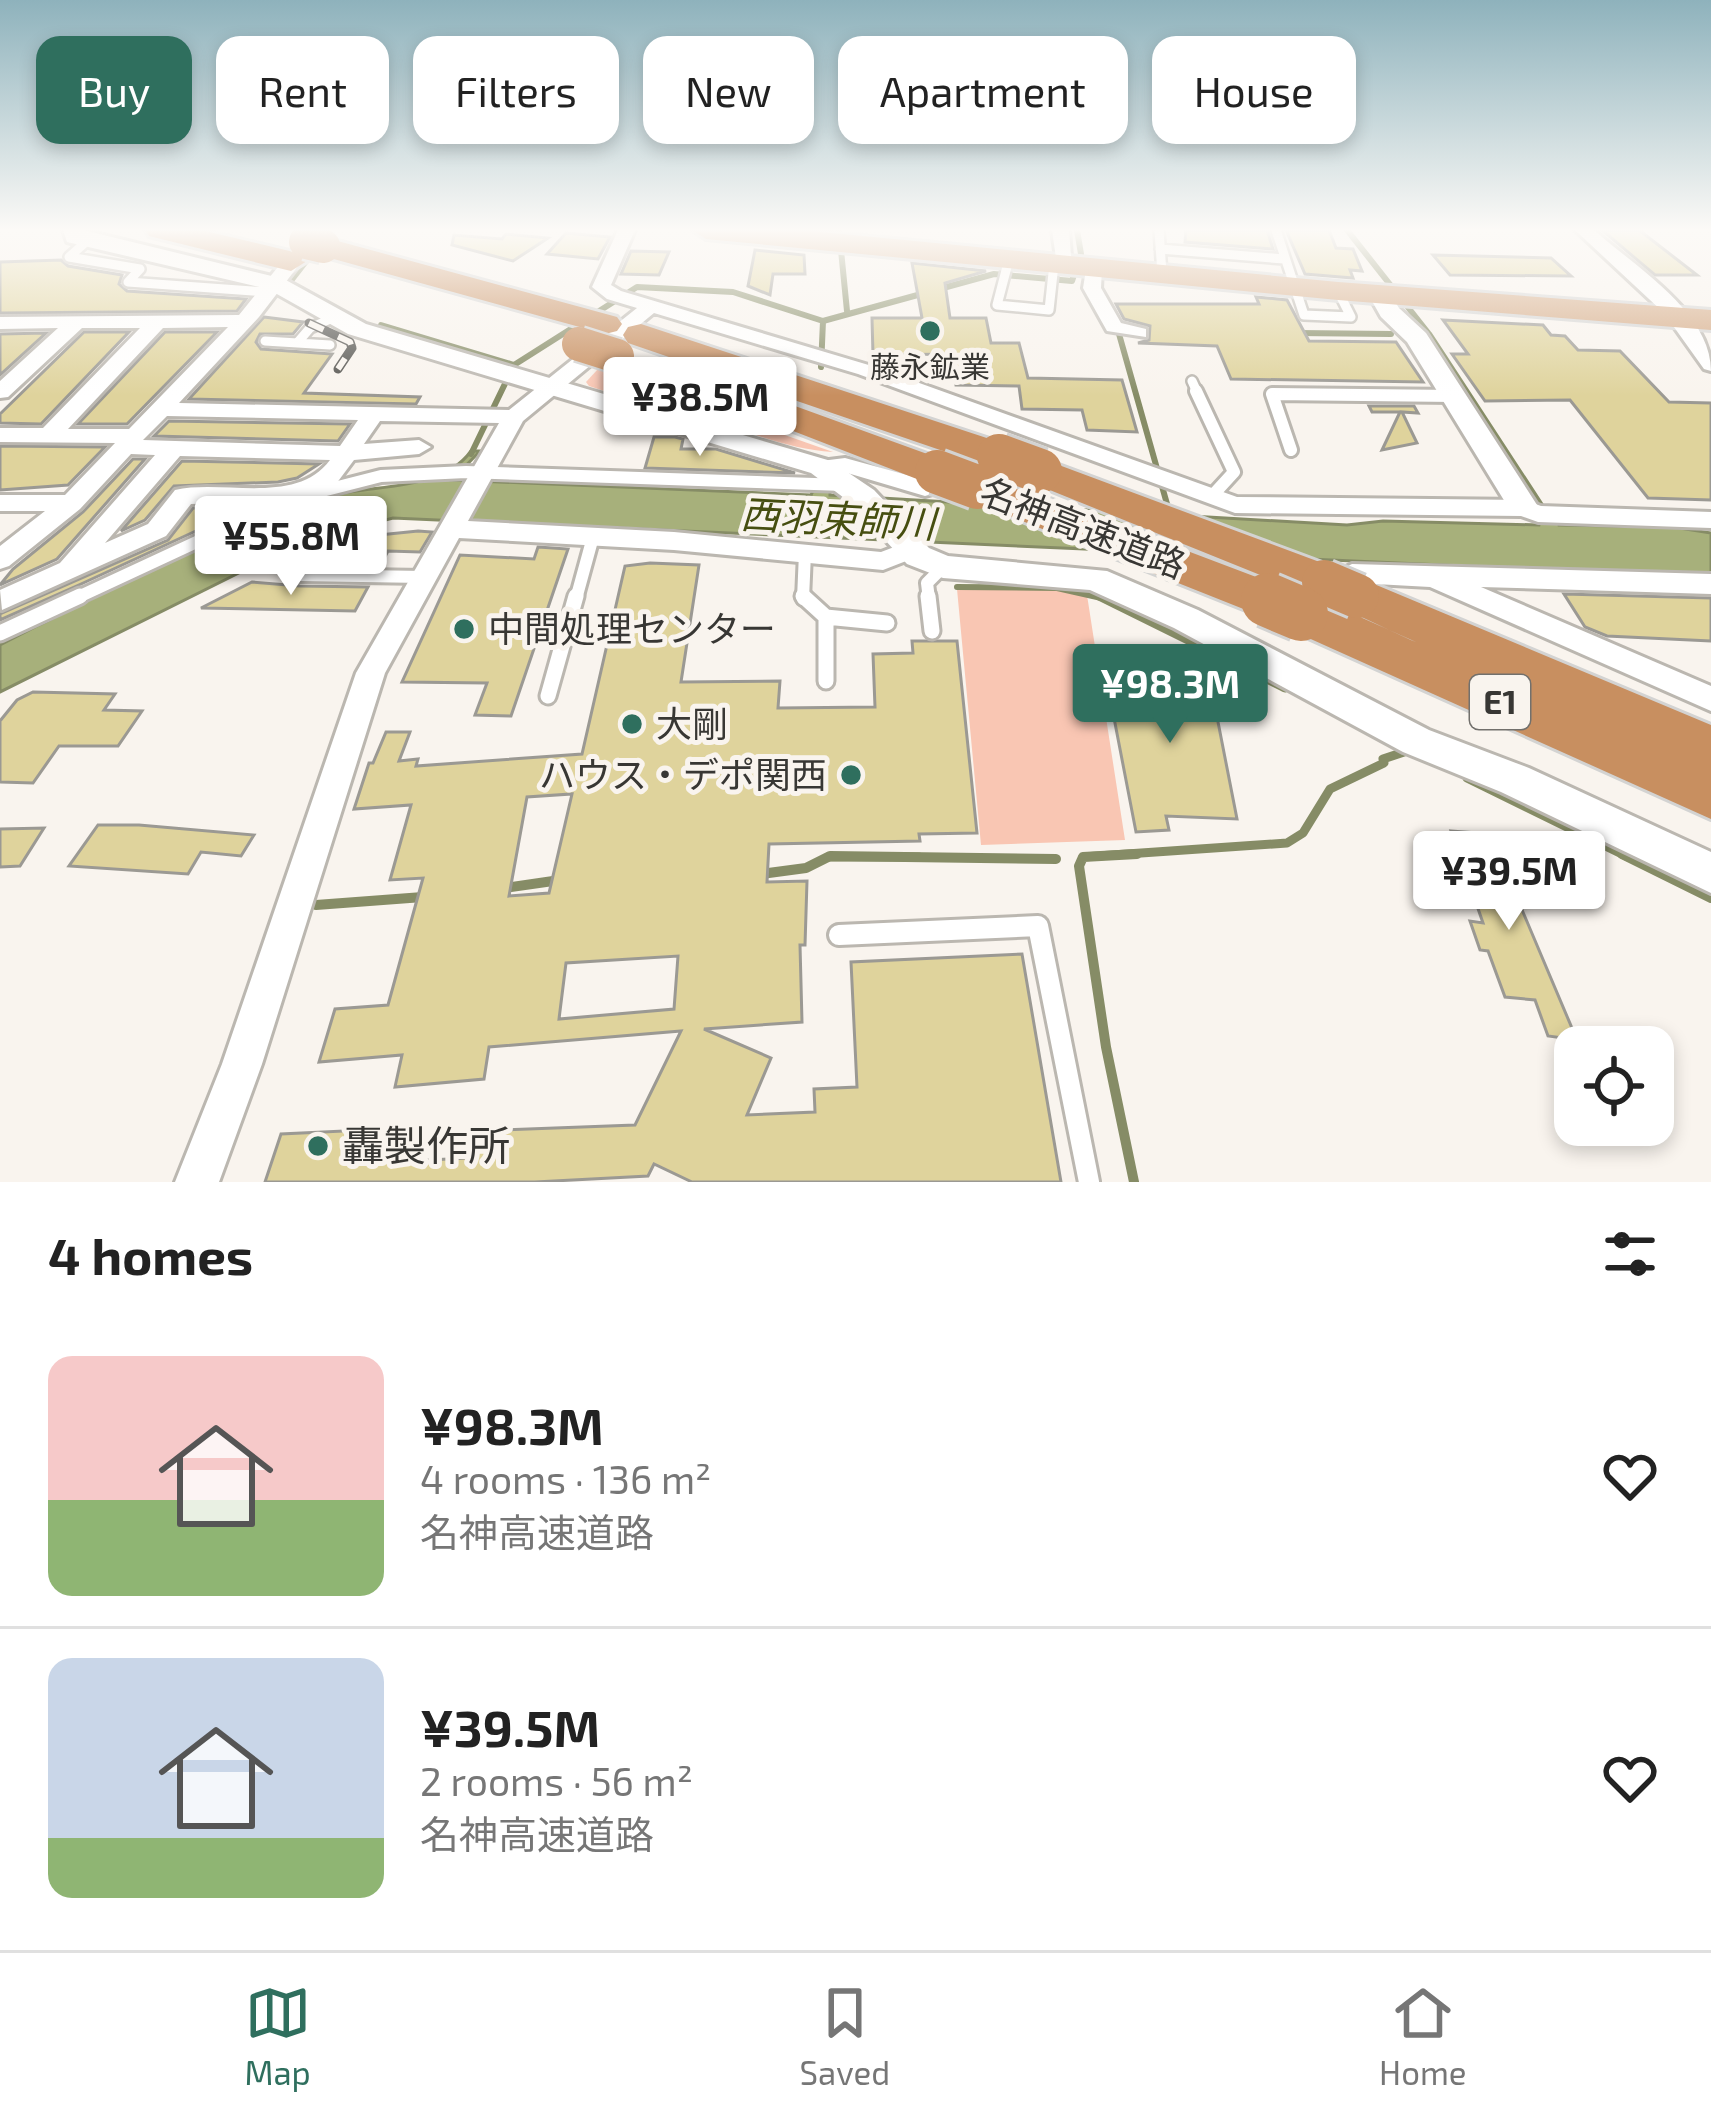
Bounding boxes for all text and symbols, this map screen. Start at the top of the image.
chip: Buy [36,36,192,144]
chip: Rent [216,36,389,144]
chip: Filters [413,36,619,144]
chip: New [643,36,814,144]
chip: Apartment [838,36,1128,144]
chip: House [1152,36,1356,144]
marker: 藤永鉱業 [917,318,943,344]
place label: 藤永鉱業 [870,348,990,384]
pin: ¥38.5M [602,357,798,459]
text: ¥38.5M [630,372,770,419]
street label: 名神高速道路 [975,468,1192,585]
water label: 西羽束師川 [739,489,941,546]
pin: ¥55.8M [193,496,389,598]
text: ¥55.8M [222,511,360,558]
place label: 中間処理センター [488,606,776,649]
marker: 中間処理センター [451,616,477,642]
pin: ¥98.3M [1072,644,1268,746]
text: ¥98.3M [1100,659,1240,706]
road number: E1 [1470,675,1530,729]
place label: 大剛 [656,701,728,744]
marker: 大剛 [619,711,645,737]
place label: ハウス・デポ関西 [539,752,827,795]
marker: ハウス・デポ関西 [838,762,864,788]
pin: ¥39.5M [1411,831,1607,933]
text: ¥39.5M [1440,846,1578,893]
map controls [1554,1026,1674,1146]
button: locate [1554,1026,1674,1146]
place label: 轟製作所 [342,1119,510,1169]
marker: 轟製作所 [305,1133,331,1159]
icon: filters [1597,1221,1663,1287]
text: 4 homes [48,1224,253,1285]
text: ¥98.3M [420,1394,604,1455]
icon: home [144,1404,288,1548]
icon: heart [1597,1443,1663,1509]
text: 4 rooms · 136 m² [420,1455,711,1502]
text: 名神高速道路 [420,1508,654,1555]
text: ¥39.5M [420,1696,600,1757]
icon: home [144,1706,288,1850]
icon: heart [1597,1745,1663,1811]
text: 2 rooms · 56 m² [420,1757,693,1804]
text: 名神高速道路 [420,1810,654,1857]
tab: Map [244,1980,311,2092]
tab: Saved [800,1980,890,2092]
tab: Home [1379,1980,1467,2092]

